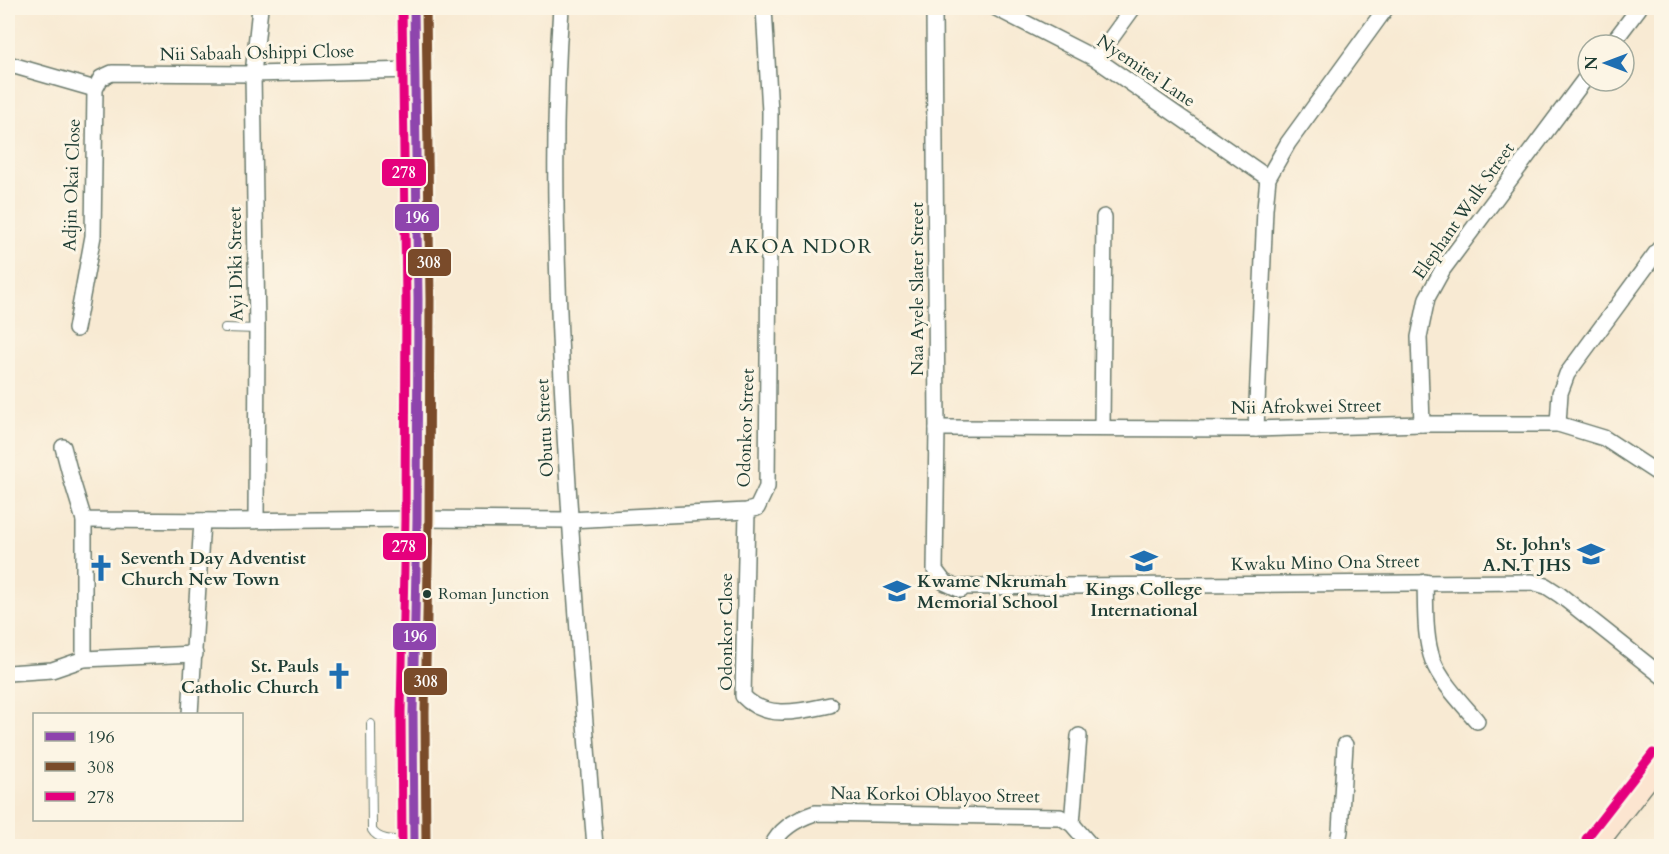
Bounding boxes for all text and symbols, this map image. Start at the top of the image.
street label: Nyemitei Lane [1092,29,1200,113]
north arrow [1576,33,1636,93]
street label: Nii Sabaah Oshippi Close [159,39,355,67]
text: N [1581,56,1603,70]
street label: Adjin Okai Close [57,118,87,252]
street label: Elephant Walk Street [1407,137,1521,284]
line badge: 278 [381,158,427,187]
text: 278 [392,162,416,184]
street label: Naa Ayele Slater Street [905,202,930,376]
line badge: 196 [394,203,440,232]
street label: Ayi Diki Street [222,206,249,322]
text: 196 [405,207,429,229]
district label: AKOA NDOR [729,233,873,260]
line badge: 308 [407,248,452,277]
text: 308 [417,252,441,274]
street label: Odonkor Street [731,368,761,488]
street label: Obutu Street [530,378,560,478]
street label: Nii Afrokwei Street [1231,393,1382,421]
line badge: 278 [382,532,427,561]
place label: St. John's A.N.T JHS [1483,532,1571,578]
text: 278 [392,536,416,558]
school or university icon: St. John's A.N.T JHS [1576,539,1606,569]
place label: Seventh Day Adventist Church New Town [121,546,306,592]
school or university icon: Kings College International [1129,546,1159,576]
street label: Kwaku Mino Ona Street [1231,549,1420,577]
church icon: Seventh Day Adventist Church New Town [86,553,116,583]
place label: Kwame Nkrumah Memorial School [917,569,1067,615]
street label: Odonkor Close [714,573,739,691]
school or university icon: Kwame Nkrumah Memorial School [882,576,912,606]
place label: Kings College International [1085,577,1203,623]
place label: Roman Junction [438,583,549,605]
marker: Roman Junction [421,588,433,600]
line badge: 196 [392,622,437,651]
text: 196 [403,626,427,648]
place label: St. Pauls Catholic Church [181,654,319,700]
church icon: St. Pauls Catholic Church [324,661,354,691]
line badge: 308 [403,667,448,696]
text: 308 [414,671,438,693]
legend [33,713,243,821]
text: 196 [87,725,115,750]
text: 308 [87,755,115,780]
street label: Naa Korkoi Oblayoo Street [830,781,1040,809]
text: 278 [87,785,115,810]

